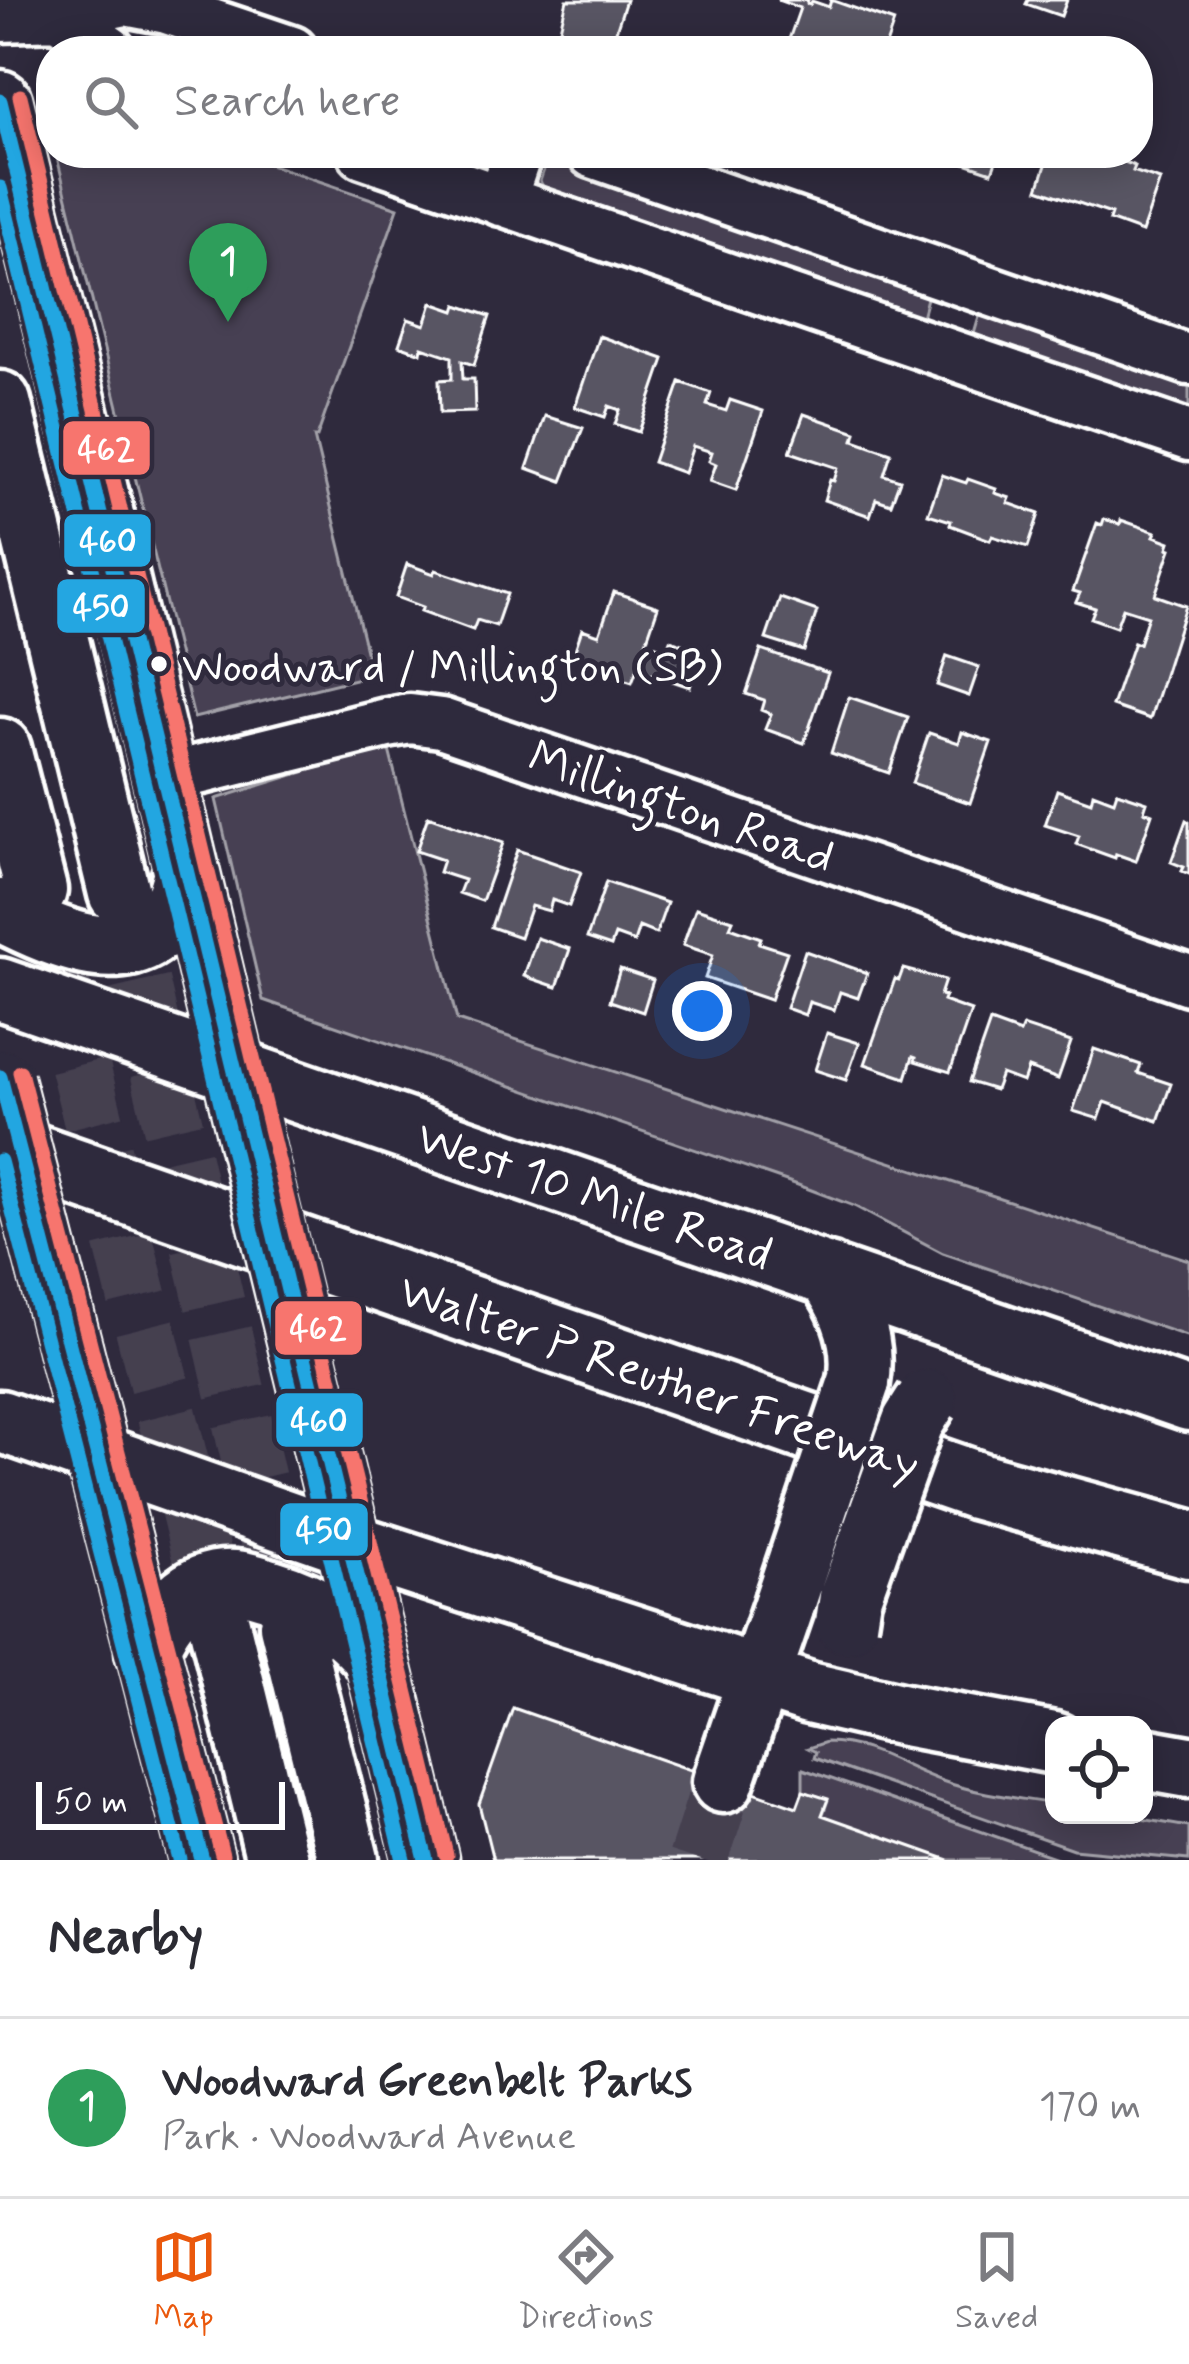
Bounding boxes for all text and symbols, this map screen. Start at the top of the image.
search box [36,36,1153,168]
icon: search [78,69,144,135]
text: Search here [174,73,401,132]
pin: 1 [189,223,267,322]
line badge: 462 [61,419,152,477]
text: 462 [77,429,135,473]
line badge: 460 [62,512,153,569]
text: 460 [79,521,137,565]
line badge: 450 [55,577,147,635]
text: 450 [73,587,129,631]
place label: Woodward / Millington (SB) [182,639,722,703]
marker: Woodward / Millington (SB) [148,653,170,675]
street label: Millington Road [518,727,842,895]
your location [672,981,732,1041]
street label: West 10 Mile Road [408,1107,780,1288]
street label: Walter P Reuther Freeway [390,1261,928,1498]
line badge: 462 [273,1299,364,1357]
text: 462 [289,1308,347,1352]
line badge: 460 [274,1391,365,1449]
text: 460 [290,1401,348,1445]
line badge: 450 [278,1501,370,1558]
text: 450 [296,1510,352,1554]
map controls [1045,1716,1153,1824]
button: locate [1045,1716,1153,1824]
scale bar [36,1776,285,1829]
text: 50 m [54,1781,128,1825]
text: Nearby [48,1905,203,1971]
text: Woodward Greenbelt Parks [162,2053,692,2112]
text: 1 [78,2082,96,2133]
text: 170 m [1039,2082,1141,2133]
text: Park · Woodward Avenue [162,2112,576,2163]
tab: Map [151,2224,217,2340]
tab: Directions [518,2224,654,2340]
tab: Saved [955,2224,1038,2340]

